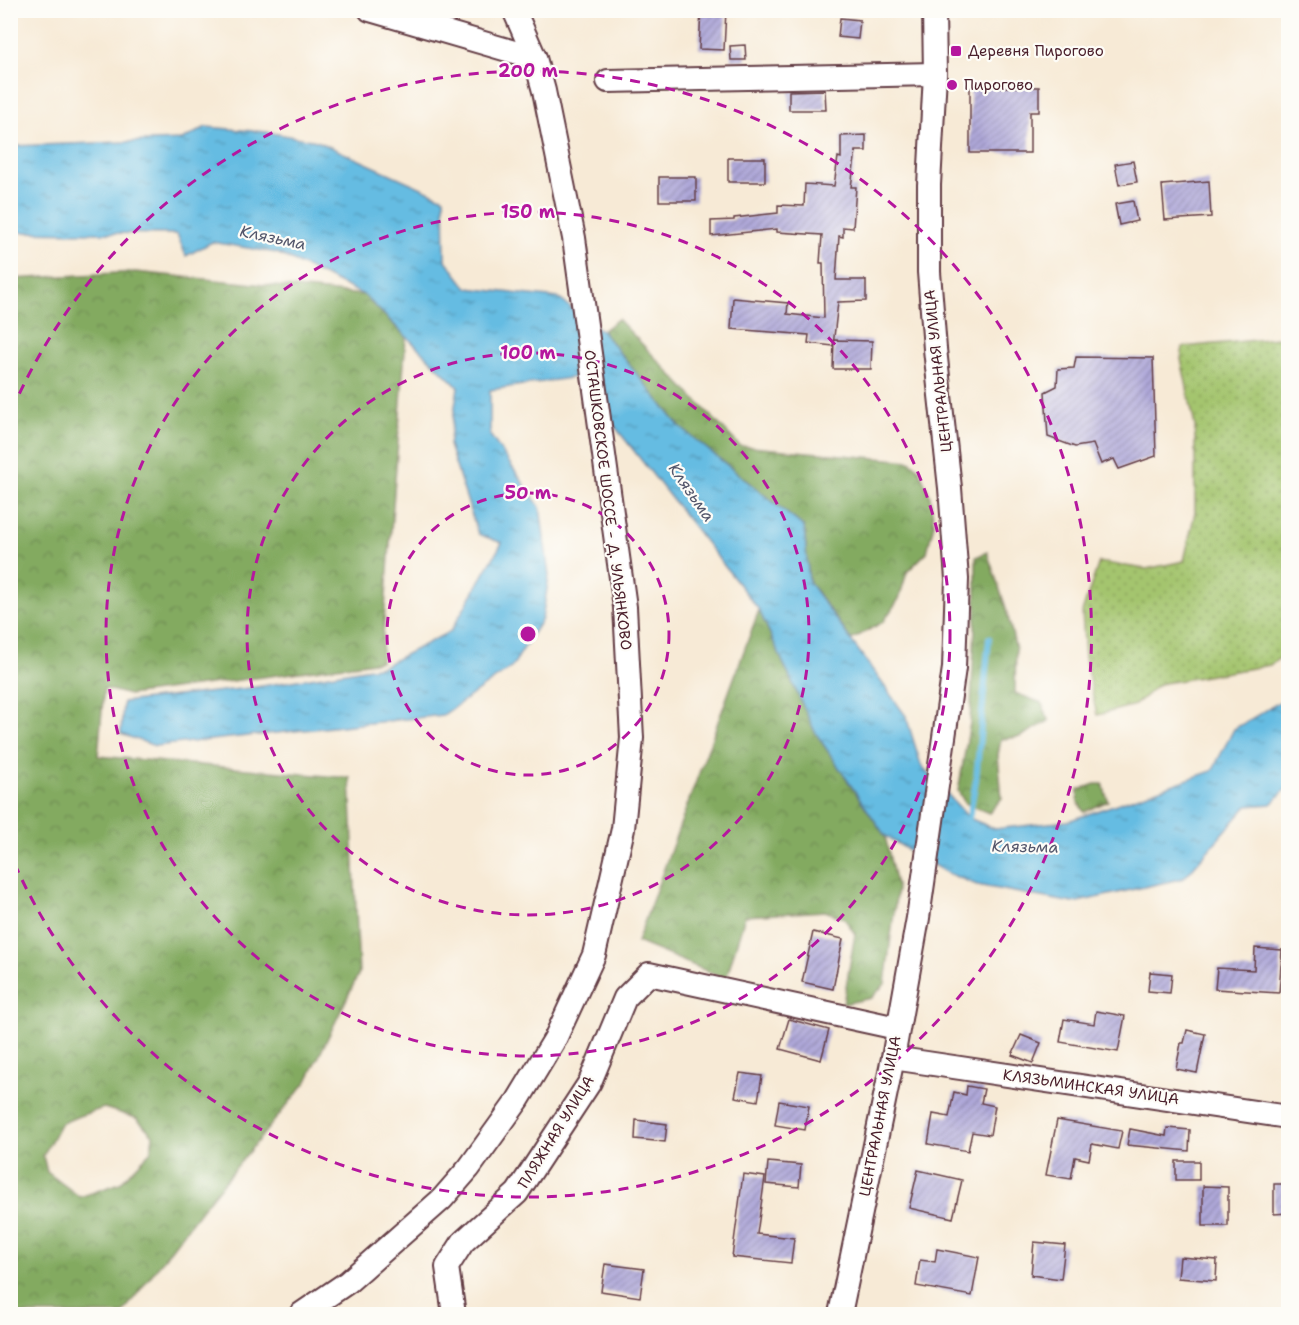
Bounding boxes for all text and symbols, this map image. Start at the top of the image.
place label: Деревня Пирогово [968,41,1104,61]
marker: Деревня Пирогово [949,44,963,58]
text: 200 m [498,59,559,83]
place label: Пирогово [964,75,1033,95]
marker: Пирогово [945,78,959,92]
text: 150 m [501,200,556,224]
water label: Клязьма [238,220,308,255]
street label: ЦЕНТРАЛЬНАЯ УЛИЦА [920,289,956,453]
text: 100 m [500,341,556,365]
street label: ОСТАШКОВСКОЕ ШОССЕ - Д. УЛЬЯНКОВО [580,349,636,651]
water label: Клязьма [664,459,719,526]
text: 50 m [505,481,552,505]
centre of rings [518,624,538,644]
water label: Клязьма [991,835,1059,858]
street label: ЦЕНТРАЛЬНАЯ УЛИЦА [855,1034,905,1198]
street label: КЛЯЗЬМИНСКАЯ УЛИЦА [1002,1065,1181,1109]
street label: ПЛЯЖНАЯ УЛИЦА [513,1072,599,1192]

